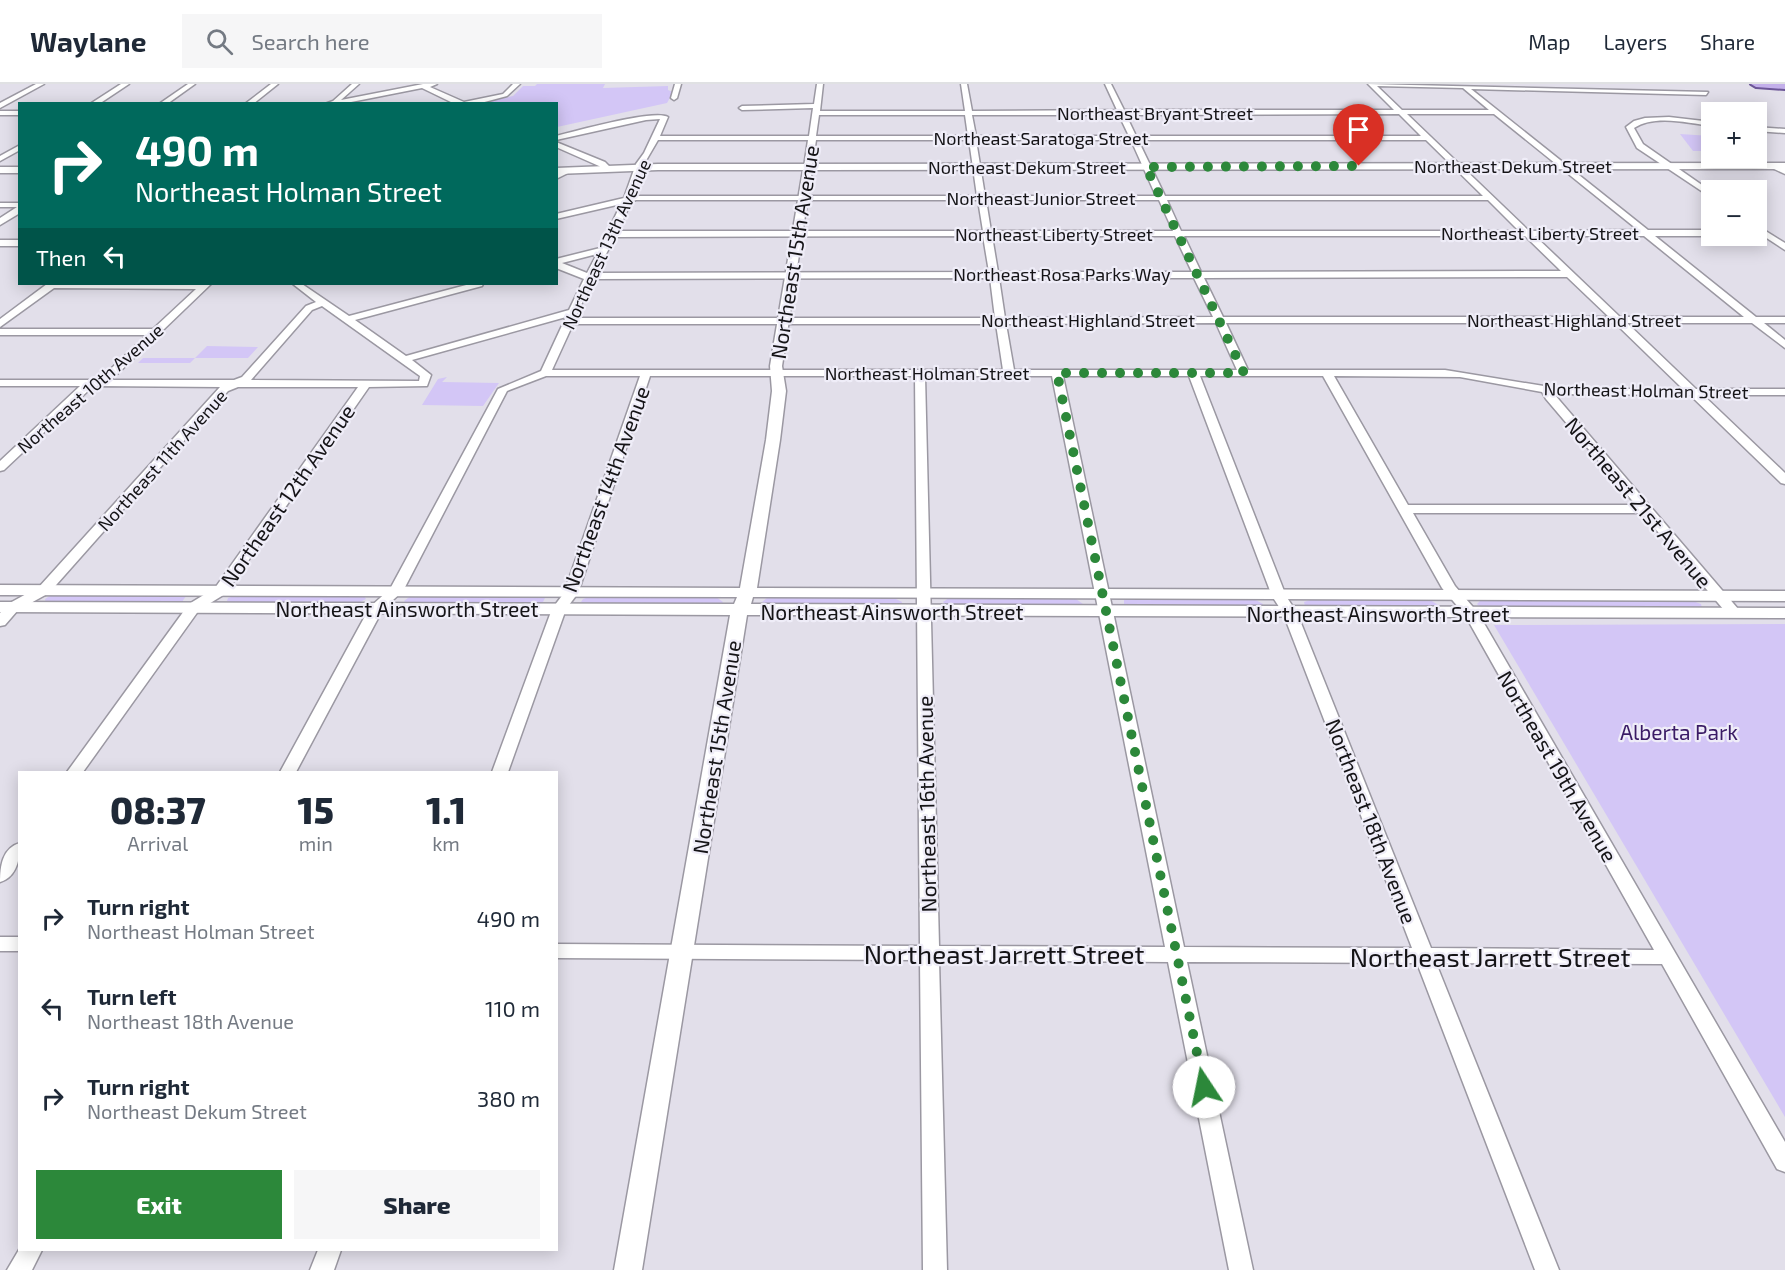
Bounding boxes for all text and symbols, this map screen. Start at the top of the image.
search box [182,14,602,68]
text: Waylane [30,24,146,58]
icon: search [203,25,236,58]
text: Search here [251,28,370,54]
text: Map [1528,29,1570,54]
text: Layers [1603,29,1667,54]
text: Share [1700,29,1755,54]
street label: Northeast Bryant Street [1057,102,1253,124]
map controls [1701,102,1767,246]
button: + [1701,102,1767,168]
pin [1333,104,1384,166]
icon: arrive [1342,113,1375,146]
text: 490 m [135,124,259,174]
icon: right [36,126,114,204]
street label: Northeast Saratoga Street [933,127,1149,149]
street label: Northeast 15th Avenue [765,143,823,361]
street label: Northeast 13th Avenue [557,155,655,333]
street label: Northeast Dekum Street [1414,155,1612,177]
street label: Northeast Dekum Street [928,156,1126,178]
text: Northeast Holman Street [135,175,442,207]
button: − [1701,180,1767,246]
street label: Northeast Junior Street [946,187,1136,209]
street label: Northeast Liberty Street [1441,222,1639,244]
street label: Northeast Liberty Street [955,223,1153,245]
icon: left [98,240,131,273]
text: Then [36,244,86,270]
street label: Northeast Rosa Parks Way [953,263,1171,285]
street label: Northeast Highland Street [981,309,1195,331]
street label: Northeast Highland Street [1467,309,1681,331]
street label: Northeast 10th Avenue [13,319,167,457]
street label: Northeast Holman Street [825,362,1030,384]
street label: Northeast Holman Street [1543,377,1749,403]
street label: Northeast 14th Avenue [556,383,654,595]
street label: Northeast 11th Avenue [93,385,231,535]
street label: Northeast 12th Avenue [215,399,359,591]
street label: Northeast 21st Avenue [1560,412,1718,592]
street label: Northeast Ainsworth Street [276,596,538,621]
street label: Northeast Ainsworth Street [761,599,1023,624]
street label: Northeast Ainsworth Street [1247,601,1509,626]
street label: Northeast 15th Avenue [687,638,745,856]
street label: Northeast 19th Avenue [1493,666,1623,866]
street label: Northeast 16th Avenue [912,695,940,913]
street label: Northeast 18th Avenue [1321,715,1423,927]
park label: Alberta Park [1620,719,1738,744]
text: 08:37 [110,788,206,831]
text: 15 [298,788,334,831]
text: 1.1 [426,788,466,831]
text: Arrival [127,831,188,855]
text: min [299,831,333,855]
text: km [432,831,460,855]
text: Turn right [87,893,189,919]
icon: right [36,902,69,935]
text: 490 m [476,905,540,931]
text: Northeast Holman Street [87,919,315,943]
street label: Northeast Jarrett Street [864,938,1144,969]
street label: Northeast Jarrett Street [1350,941,1630,972]
text: Turn left [87,983,176,1009]
icon: left [36,992,69,1025]
text: 110 m [485,995,540,1021]
text: Northeast 18th Avenue [87,1009,294,1033]
position arrow [1172,1055,1236,1119]
text: Turn right [87,1073,189,1099]
icon: right [36,1082,69,1115]
text: 380 m [477,1085,540,1111]
text: Northeast Dekum Street [87,1099,307,1123]
button: Exit [36,1170,282,1239]
button: Share [294,1170,540,1239]

